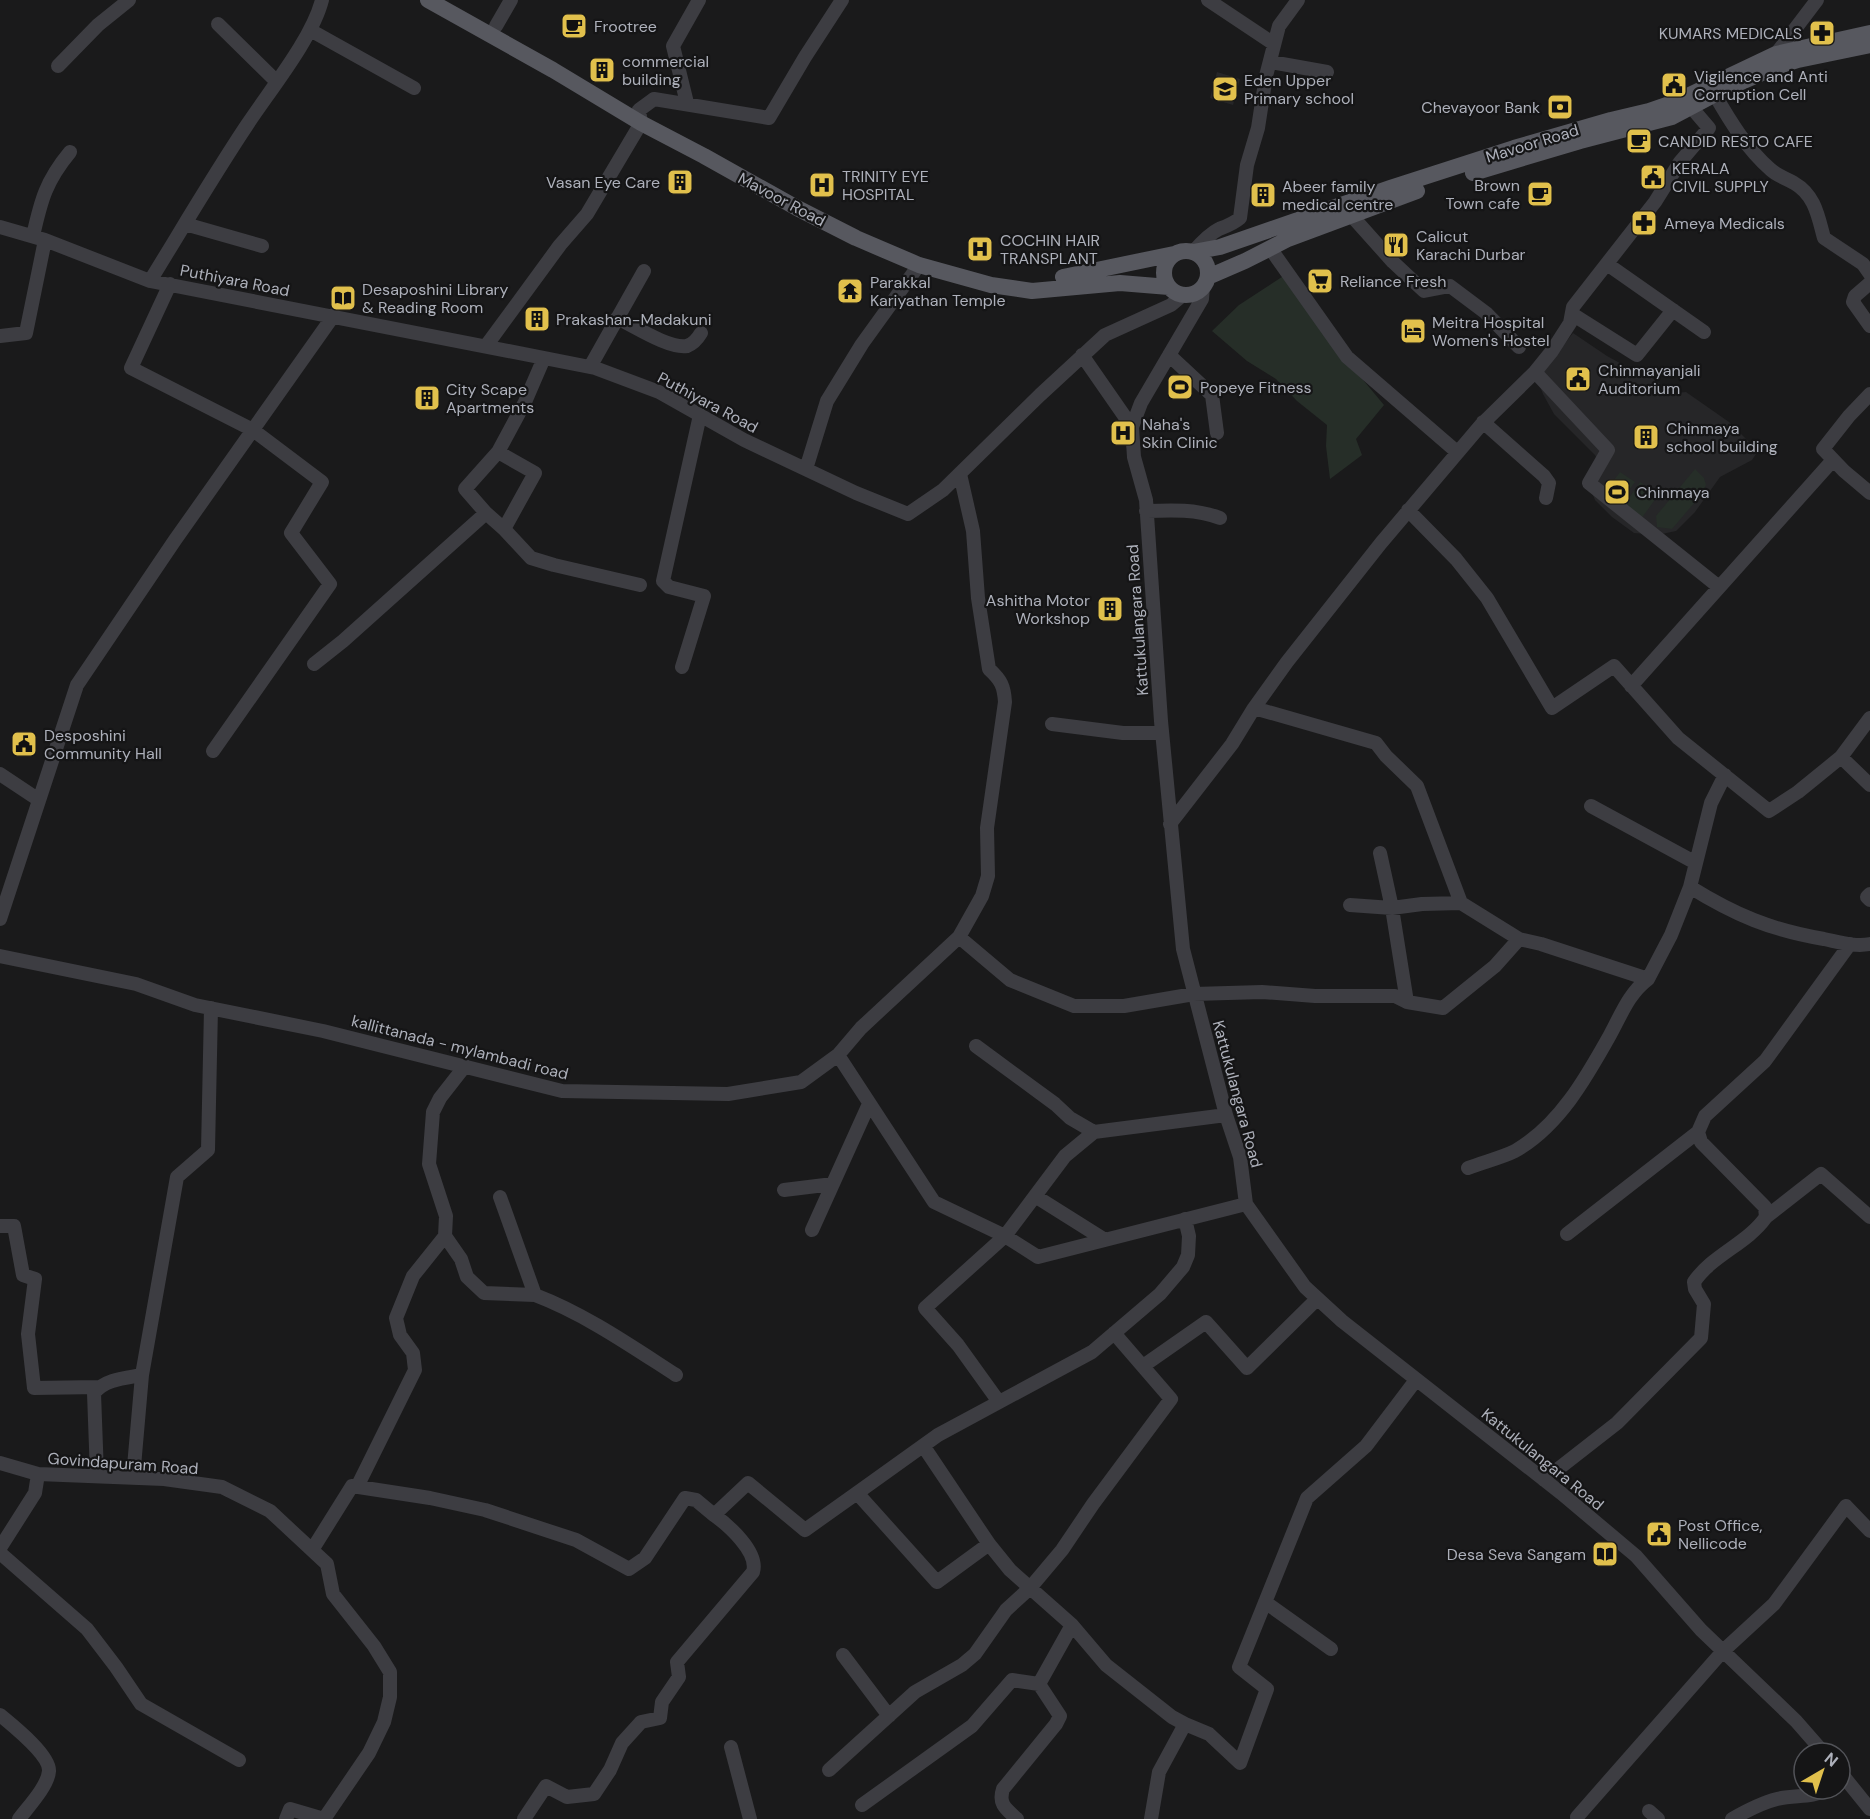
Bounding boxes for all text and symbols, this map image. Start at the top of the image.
cafe icon: Frootree [559,11,589,41]
place label: Frootree [594,16,657,37]
pharmacy icon: KUMARS MEDICALS [1807,18,1837,48]
place label: KUMARS MEDICALS [1659,23,1802,44]
place label: commercial building [622,51,709,90]
building icon: commercial building [587,55,617,85]
place label: Vigilence and Anti Corruption Cell [1694,66,1828,105]
place label: Eden Upper Primary school [1244,70,1354,109]
public building icon: Vigilence and Anti Corruption Cell [1659,70,1689,100]
school or university icon: Eden Upper Primary school [1210,74,1240,104]
bank icon: Chevayoor Bank [1545,92,1575,122]
place label: Chevayoor Bank [1421,97,1540,118]
street label: Mavoor Road [1483,119,1581,168]
cafe icon: CANDID RESTO CAFE [1624,126,1654,156]
place label: CANDID RESTO CAFE [1658,131,1813,152]
place label: KERALA CIVIL SUPPLY [1672,158,1769,197]
public building icon: KERALA CIVIL SUPPLY [1638,162,1668,192]
place label: TRINITY EYE HOSPITAL [842,166,929,205]
building icon: Vasan Eye Care [665,167,695,197]
street label: Mavoor Road [734,168,829,231]
hospital icon: TRINITY EYE HOSPITAL [807,170,837,200]
place label: Vasan Eye Care [546,172,660,193]
place label: Brown Town cafe [1446,175,1520,214]
place label: Abeer family medical centre [1282,176,1393,215]
cafe icon: Brown Town cafe [1525,179,1555,209]
building icon: Abeer family medical centre [1248,180,1278,210]
pharmacy icon: Ameya Medicals [1629,208,1659,238]
place label: Ameya Medicals [1664,213,1785,234]
place label: Calicut Karachi Durbar [1416,226,1526,265]
place label: COCHIN HAIR TRANSPLANT [1000,230,1100,269]
restaurant icon: Calicut Karachi Durbar [1381,230,1411,260]
hospital icon: COCHIN HAIR TRANSPLANT [965,234,995,264]
street label: Puthiyara Road [178,260,291,301]
supermarket icon: Reliance Fresh [1305,266,1335,296]
place label: Reliance Fresh [1340,271,1446,292]
place label: Parakkal Kariyathan Temple [870,272,1006,311]
temple icon: Parakkal Kariyathan Temple [835,276,865,306]
place label: Desaposhini Library & Reading Room [362,279,509,318]
library icon: Desaposhini Library & Reading Room [328,283,358,313]
building icon: Prakashan-Madakuni [522,304,552,334]
place label: Prakashan-Madakuni [556,309,712,330]
place label: Meitra Hospital Women's Hostel [1432,312,1550,351]
hotel icon: Meitra Hospital Women's Hostel [1398,316,1428,346]
place label: Chinmayanjali Auditorium [1598,360,1701,399]
public building icon: Chinmayanjali Auditorium [1563,364,1593,394]
street label: Puthiyara Road [654,367,762,438]
sports icon: Popeye Fitness [1165,372,1195,402]
place label: Popeye Fitness [1200,377,1312,398]
place label: City Scape Apartments [446,379,534,418]
building icon: City Scape Apartments [412,383,442,413]
place label: Naha's Skin Clinic [1142,414,1218,453]
hospital icon: Naha's Skin Clinic [1108,418,1138,448]
place label: Chinmaya school building [1666,418,1778,457]
building icon: Chinmaya school building [1631,422,1661,452]
sports icon: Chinmaya [1602,477,1632,507]
place label: Chinmaya [1636,482,1710,503]
street label: Kattukulangara Road [1122,544,1153,696]
place label: Ashitha Motor Workshop [986,590,1090,629]
building icon: Ashitha Motor Workshop [1095,594,1125,624]
place label: Desposhini Community Hall [44,725,162,764]
public building icon: Desposhini Community Hall [9,729,39,759]
street label: kallittanada - mylambadi road [349,1010,571,1085]
street label: Kattukulangara Road [1208,1018,1267,1170]
street label: Kattukulangara Road [1477,1404,1608,1515]
street label: Govindapuram Road [47,1448,199,1479]
place label: Post Office, Nellicode [1678,1515,1763,1554]
public building icon: Post Office, Nellicode [1644,1519,1674,1549]
library icon: Desa Seva Sangam [1590,1539,1620,1569]
place label: Desa Seva Sangam [1447,1544,1586,1565]
north arrow [1792,1741,1852,1801]
text: N [1820,1748,1842,1772]

